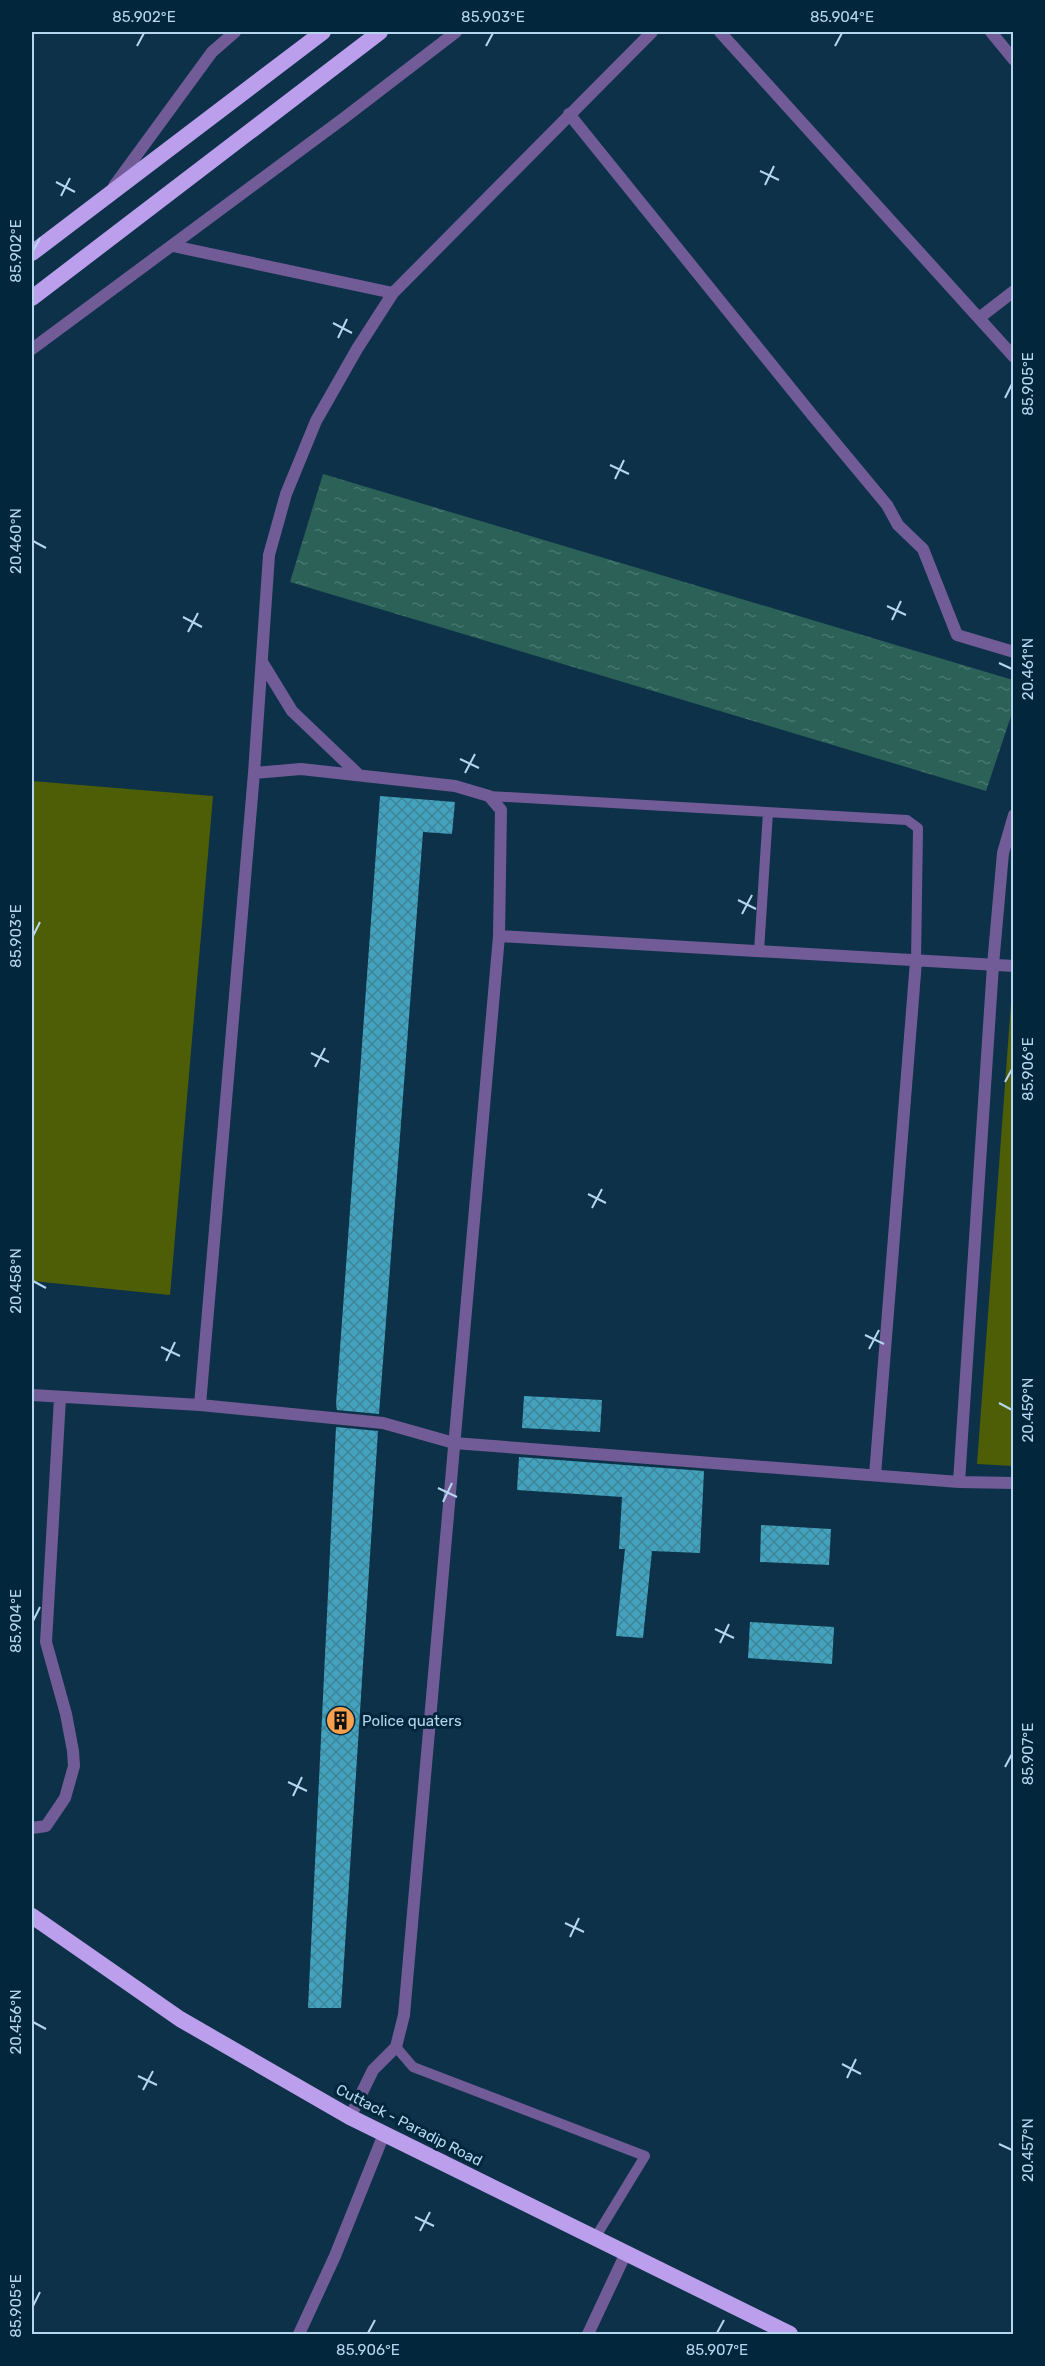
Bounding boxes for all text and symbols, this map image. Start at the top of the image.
text: 85.902°E [112,8,176,26]
text: 85.903°E [461,8,525,26]
text: 85.904°E [810,8,874,26]
text: 85.902°E [7,219,25,283]
text: 85.905°E [1019,352,1037,416]
text: 20.460°N [7,508,25,574]
text: 20.461°N [1019,638,1037,700]
text: 85.903°E [7,904,25,968]
text: 85.906°E [1019,1037,1037,1101]
text: 20.458°N [7,1248,25,1314]
text: 20.459°N [1019,1377,1037,1443]
text: 85.904°E [7,1589,25,1653]
building icon: Police quaters [325,1705,357,1737]
place label: Police quaters [362,1712,462,1730]
text: 85.907°E [1019,1723,1037,1785]
text: 20.456°N [7,1989,25,2055]
street label: Cuttack - Paradip Road [333,2080,485,2170]
text: 20.457°N [1019,2118,1037,2182]
text: 85.905°E [7,2274,25,2338]
text: 85.906°E [336,2341,400,2359]
text: 85.907°E [686,2341,748,2359]

